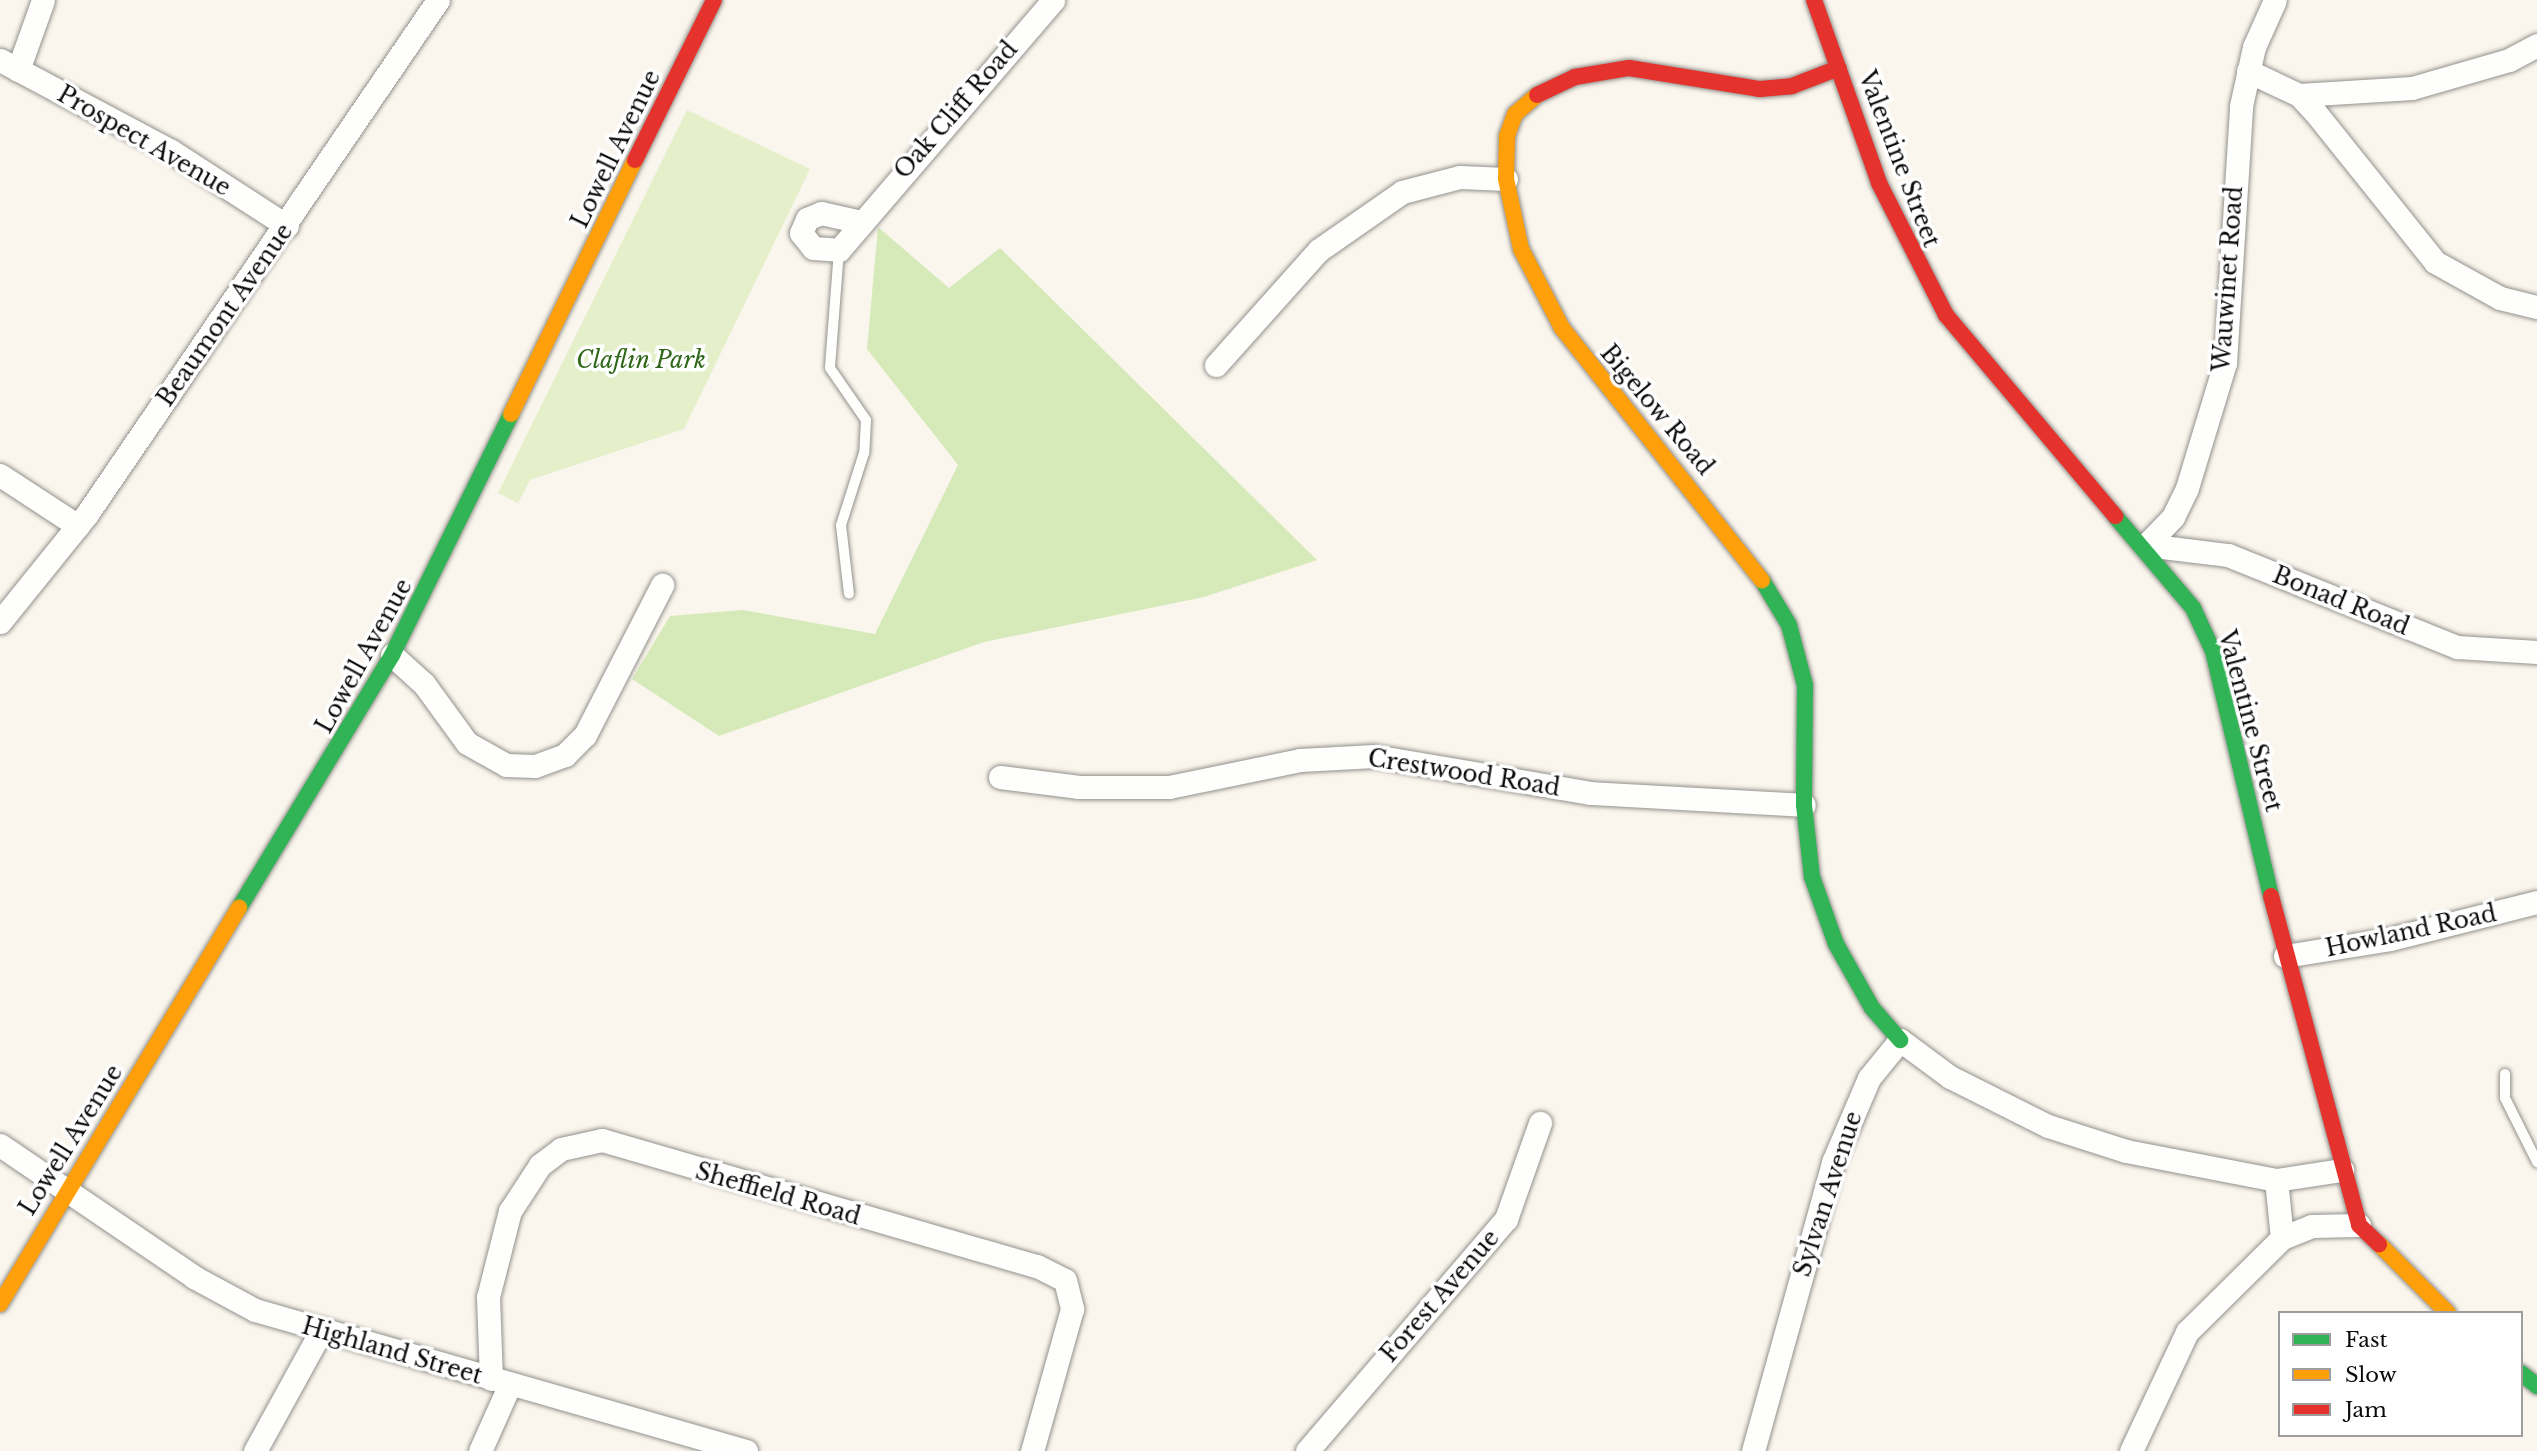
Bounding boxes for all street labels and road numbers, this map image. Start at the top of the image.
street label: Oak Cliff Road [889,35,1023,185]
street label: Lowell Avenue [566,65,666,233]
street label: Valentine Street [1853,67,1945,251]
street label: Prospect Avenue [52,80,236,202]
street label: Wauwinet Road [2208,185,2248,373]
street label: Beaumont Avenue [151,218,299,412]
street label: Bigelow Road [1594,339,1720,481]
street label: Bonad Road [2269,561,2413,641]
street label: Lowell Avenue [310,574,418,738]
street label: Valentine Street [2213,627,2287,815]
street label: Crestwood Road [1366,744,1562,802]
street label: Howland Road [2323,899,2499,963]
street label: Lowell Avenue [14,1059,128,1221]
street label: Sylvan Avenue [1788,1108,1868,1280]
street label: Sheffield Road [692,1157,864,1231]
street label: Forest Avenue [1375,1224,1505,1368]
street label: Highland Street [299,1312,485,1390]

